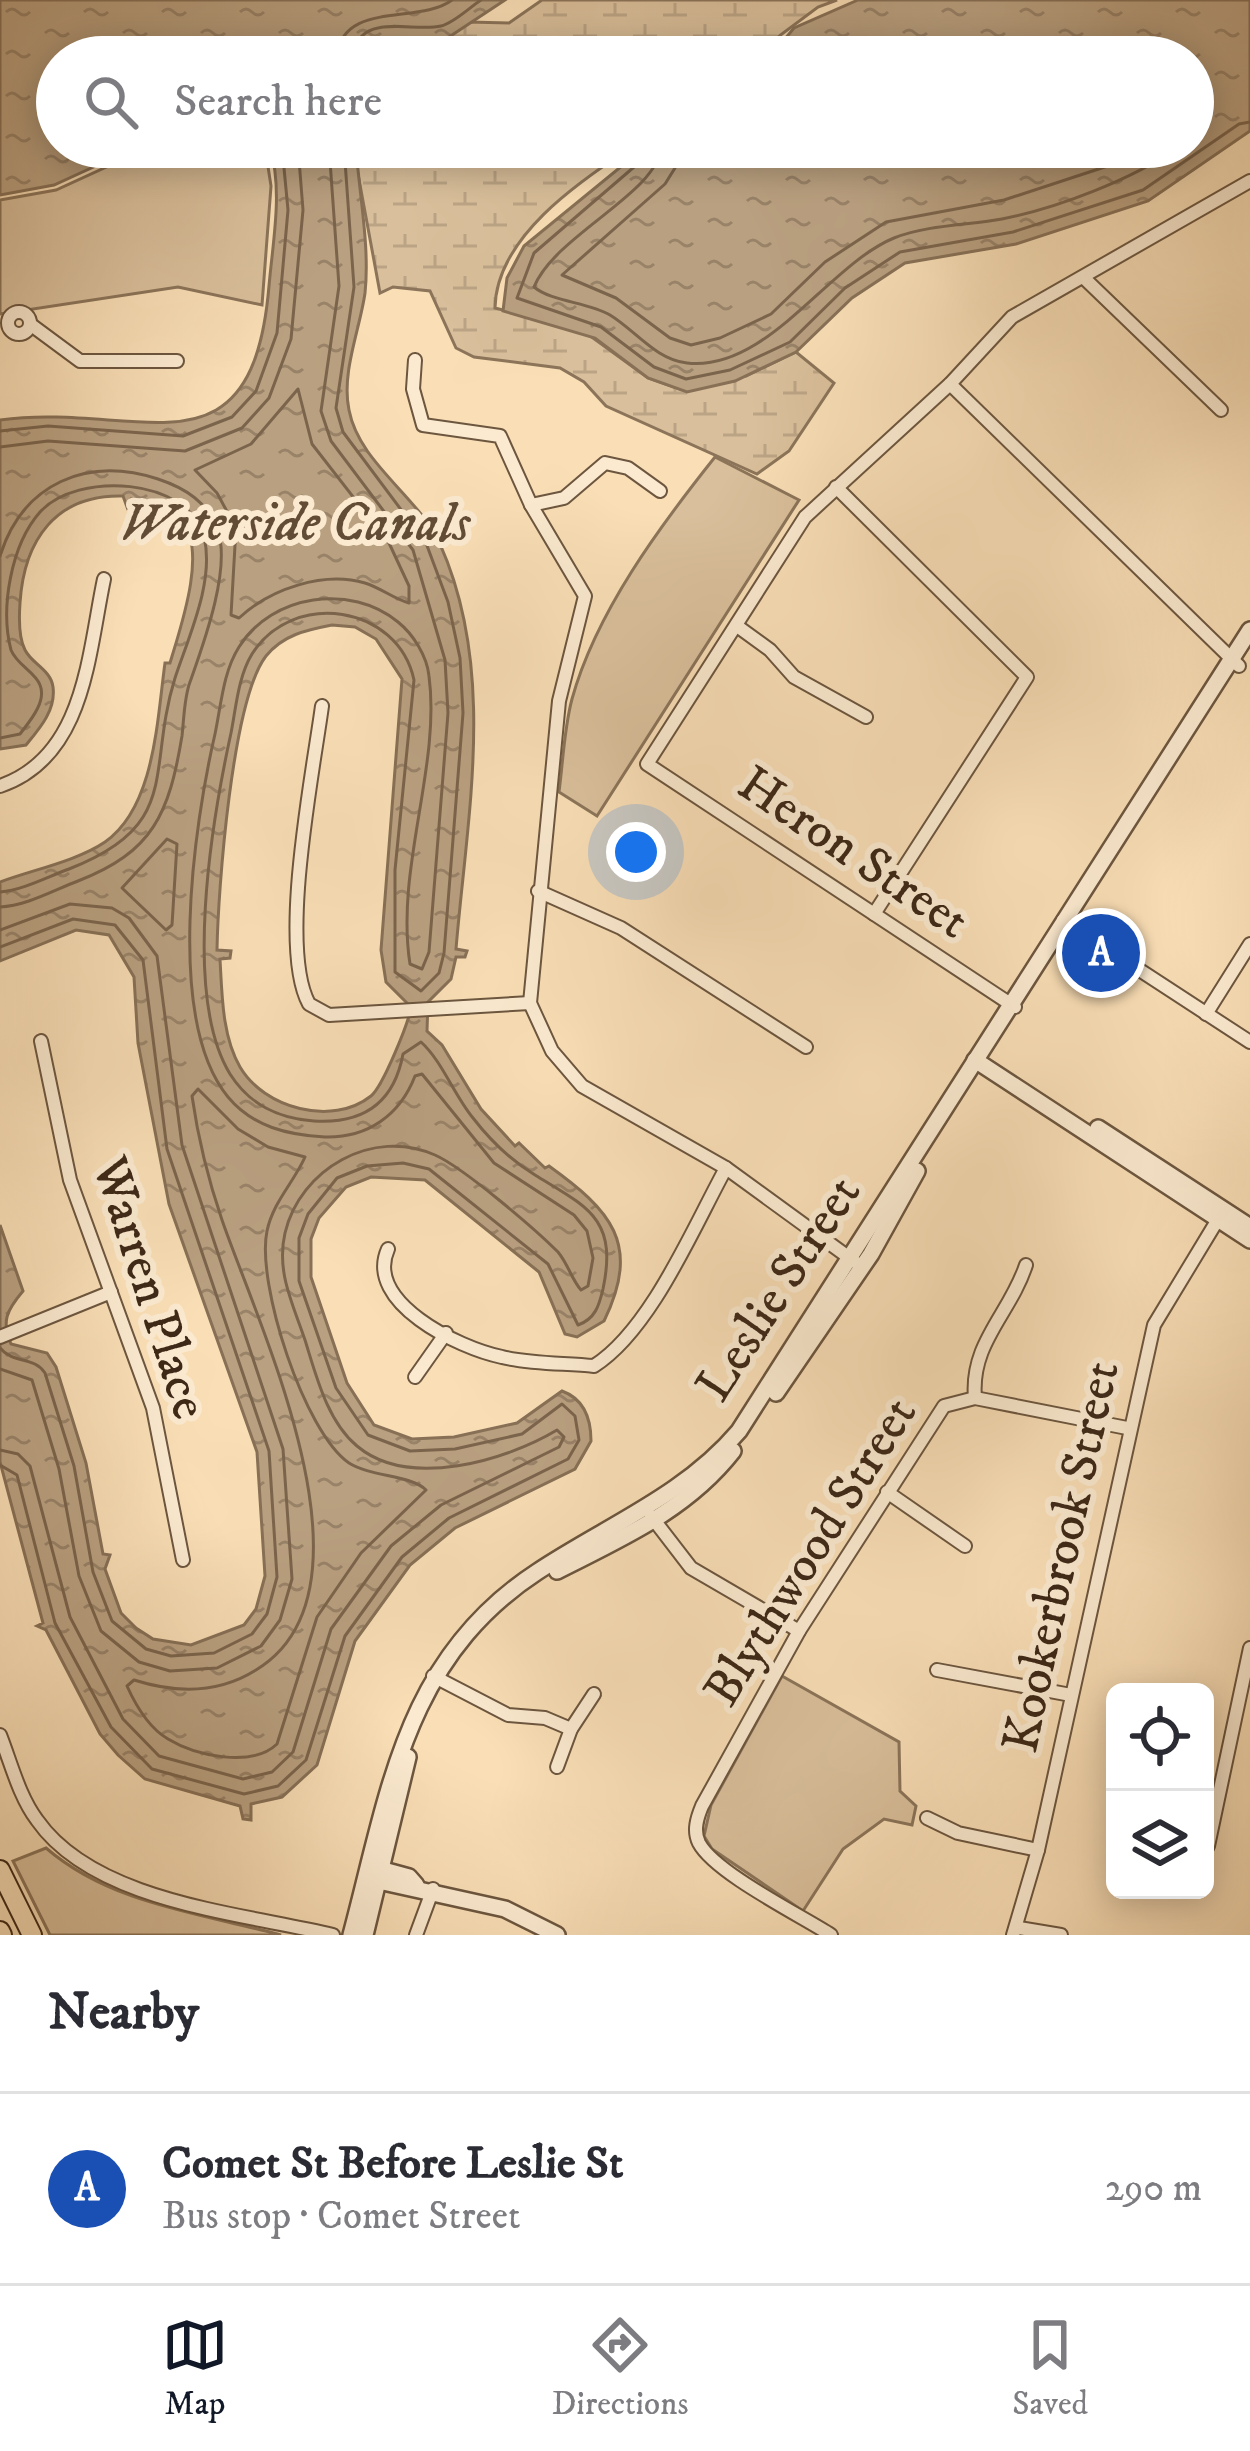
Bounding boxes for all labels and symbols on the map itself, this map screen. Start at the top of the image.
water label: Waterside Canals [120,491,472,558]
street label: Heron Street [725,752,981,954]
your location [606,822,666,882]
pin: A [1062,908,1140,998]
street label: Warren Place [76,1148,221,1427]
street label: Leslie Street [682,1164,876,1414]
street label: Kookerbrook Street [989,1355,1135,1759]
street label: Blythwood Street [690,1385,932,1719]

